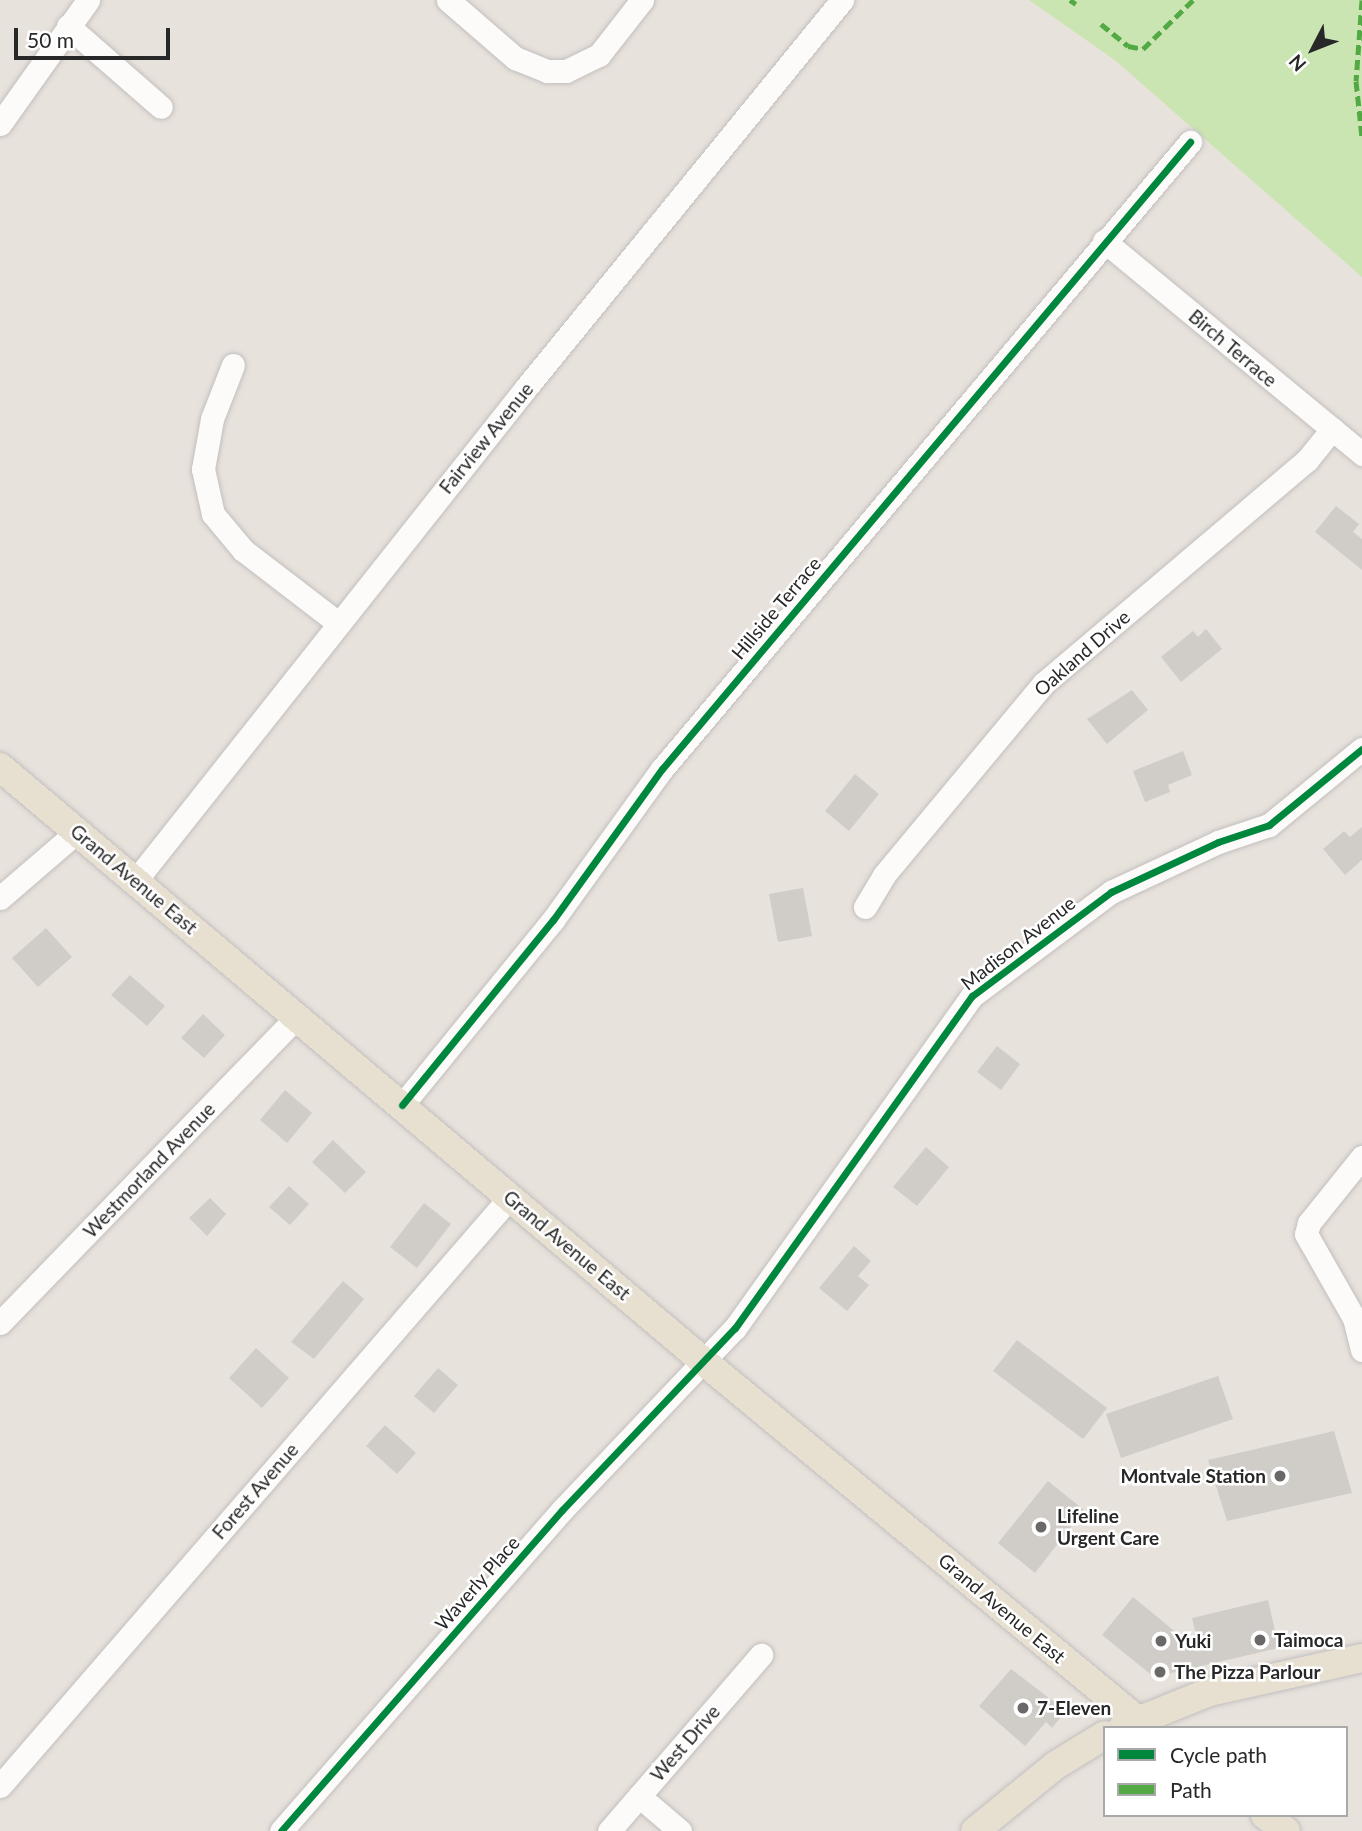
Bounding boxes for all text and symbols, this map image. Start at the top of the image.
scale bar [18,14,173,58]
north arrow [1278,14,1348,84]
text: 50 m [27,27,74,52]
text: N [1284,50,1310,77]
street label: Birch Terrace [1184,304,1282,392]
street label: Fairview Avenue [434,377,538,499]
street label: Hillside Terrace [726,552,826,664]
street label: Oakland Drive [1029,605,1135,701]
street label: Grand Avenue East [66,819,202,939]
street label: Madison Avenue [956,891,1080,995]
street label: Westmorland Avenue [78,1097,220,1243]
street label: Grand Avenue East [499,1185,635,1305]
street label: Forest Avenue [207,1438,303,1544]
place label: Montvale Station [1120,1465,1266,1487]
marker: Montvale Station [1272,1468,1288,1484]
place label: Lifeline Urgent Care [1057,1505,1159,1549]
marker: Lifeline Urgent Care [1031,1517,1051,1537]
street label: Waverly Place [430,1531,524,1635]
street label: Grand Avenue East [934,1548,1070,1668]
place label: Taimoca [1274,1629,1343,1651]
place label: Yuki [1175,1630,1211,1652]
marker: Taimoca [1252,1632,1268,1648]
marker: Yuki [1153,1633,1169,1649]
place label: The Pizza Parlour [1174,1661,1321,1683]
marker: The Pizza Parlour [1152,1664,1168,1680]
place label: 7-Eleven [1037,1697,1111,1719]
street label: West Drive [646,1700,724,1786]
marker: 7-Eleven [1015,1700,1031,1716]
legend [1103,1726,1348,1817]
text: Cycle path [1170,1742,1267,1767]
text: Path [1170,1777,1212,1802]

